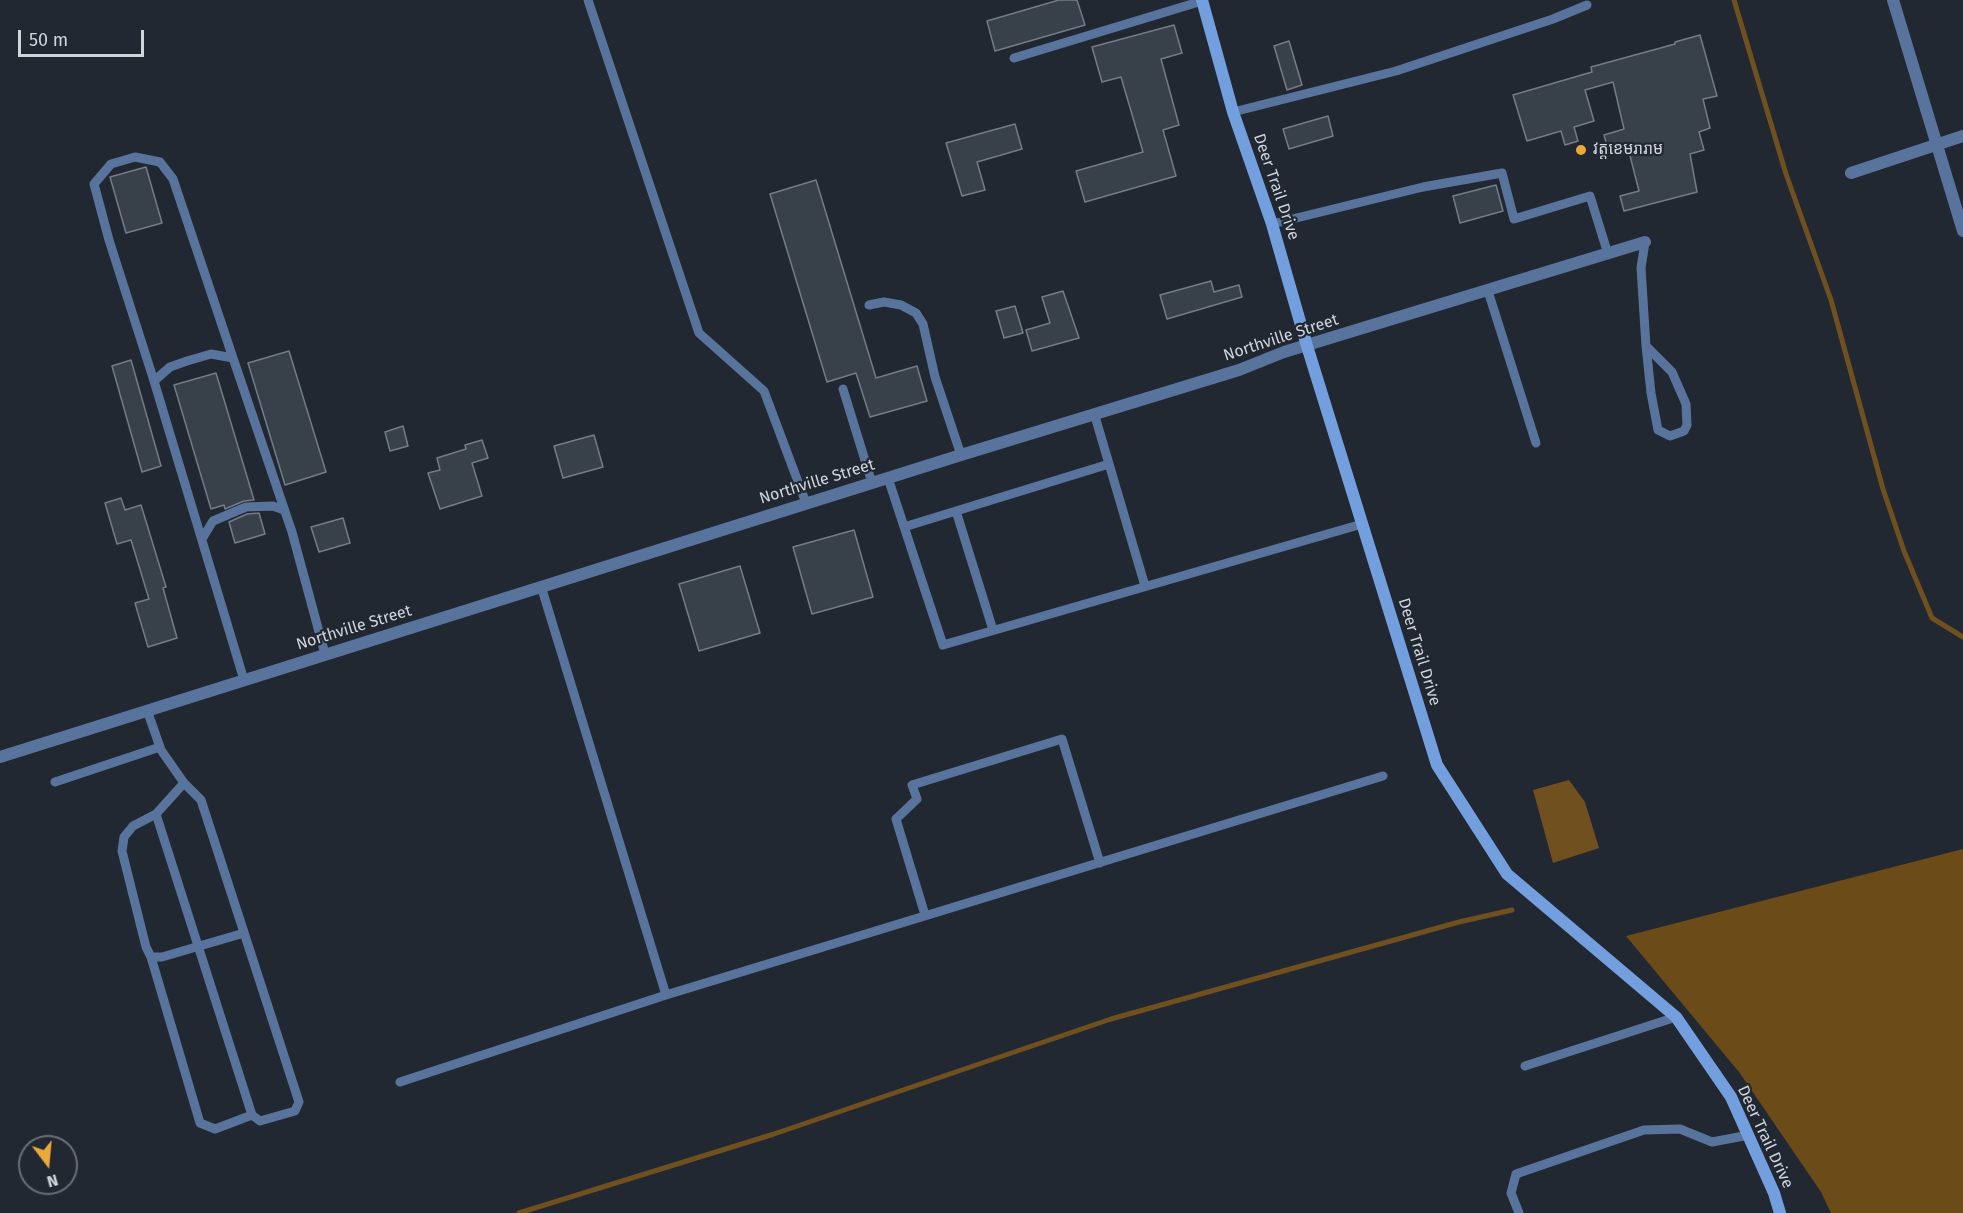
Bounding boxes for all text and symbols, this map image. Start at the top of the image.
scale bar [21,18,147,56]
text: 50 m [29,29,68,51]
street label: Deer Trail Drive [1249,131,1303,243]
place label: វត្តខេមរារាម [1593,140,1663,160]
marker: វត្តខេមរារាម [1574,143,1588,157]
street label: Northville Street [1221,310,1341,366]
street label: Northville Street [757,455,877,509]
street label: Deer Trail Drive [1394,596,1444,708]
street label: Northville Street [294,601,414,655]
street label: Deer Trail Drive [1733,1083,1797,1191]
north arrow [18,1135,78,1195]
text: N [45,1170,60,1191]

